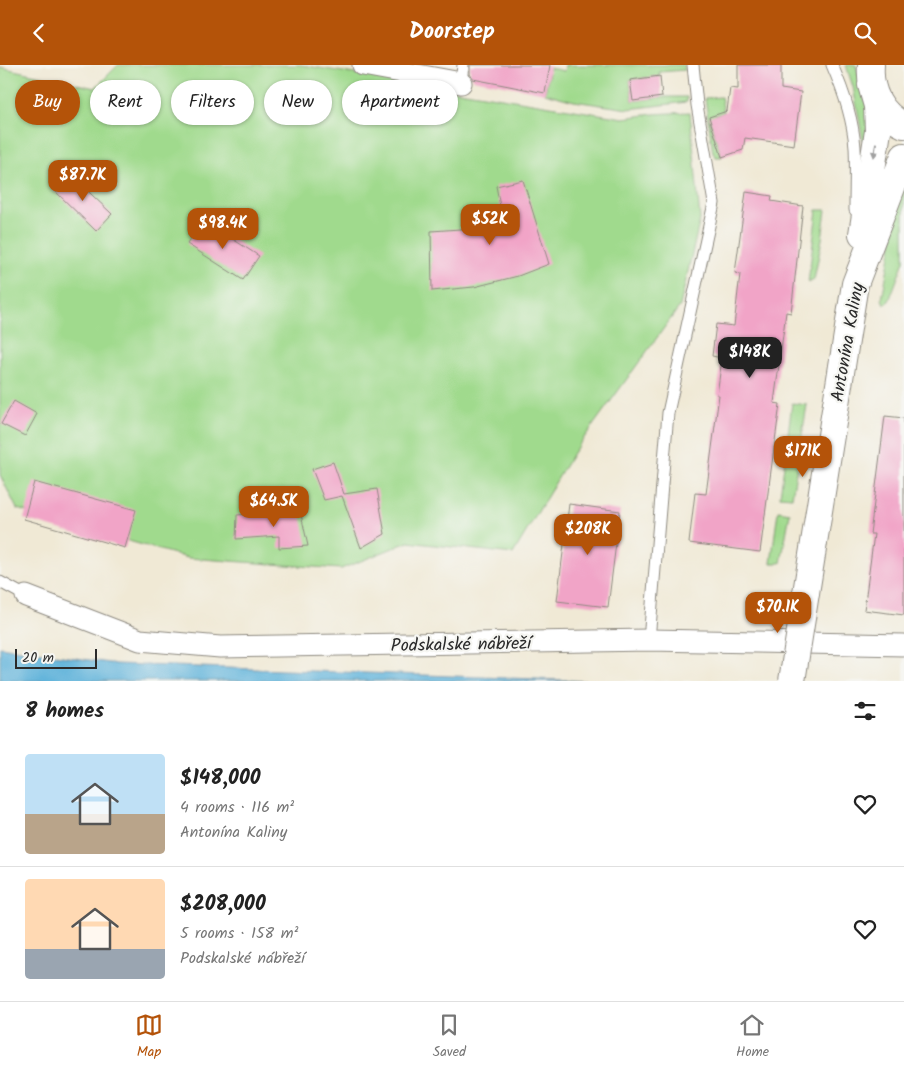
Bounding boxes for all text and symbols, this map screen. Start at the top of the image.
text: Doorstep [409,15,495,50]
icon: back [25,19,53,47]
icon: search [851,19,879,47]
chip: Buy [15,80,80,125]
chip: Rent [90,80,161,125]
chip: Filters [171,80,254,125]
chip: New [264,80,332,125]
chip: Apartment [342,80,458,125]
one-way arrow [871,143,879,159]
pin: $87.7K [42,159,124,202]
text: $87.7K [59,163,107,188]
pin: $52K [460,203,520,246]
pin: $98.4K [182,207,264,250]
text: $52K [472,207,508,232]
text: $98.4K [198,211,248,236]
street label: Antonína Kaliny [824,280,873,404]
pin: $148K [715,337,785,379]
text: $148K [729,340,771,365]
pin: $171K [768,435,838,478]
text: $171K [785,439,821,464]
pin: $64.5K [233,485,315,528]
text: $64.5K [250,489,298,514]
pin: $208K [553,513,623,556]
text: $208K [565,517,611,542]
pin: $70.1K [737,591,819,634]
text: $70.1K [756,595,800,620]
street label: Podskalské nábřeží [391,630,534,661]
scale bar [15,646,98,669]
text: 20 m [22,647,54,669]
text: 8 homes [25,695,104,728]
icon: filters [851,697,879,725]
text: $148,000 [180,762,260,795]
icon: home [65,774,125,834]
icon: heart [851,790,879,818]
text: 4 rooms · 116 m² [180,795,294,820]
text: Antonína Kaliny [180,820,287,845]
text: $208,000 [180,888,266,921]
icon: home [65,899,125,959]
icon: heart [851,915,879,943]
text: 5 rooms · 158 m² [180,921,298,946]
text: Podskalské nábřeží [180,946,305,971]
tab: Map [135,1011,163,1063]
tab: Saved [433,1011,466,1063]
tab: Home [736,1011,769,1063]

